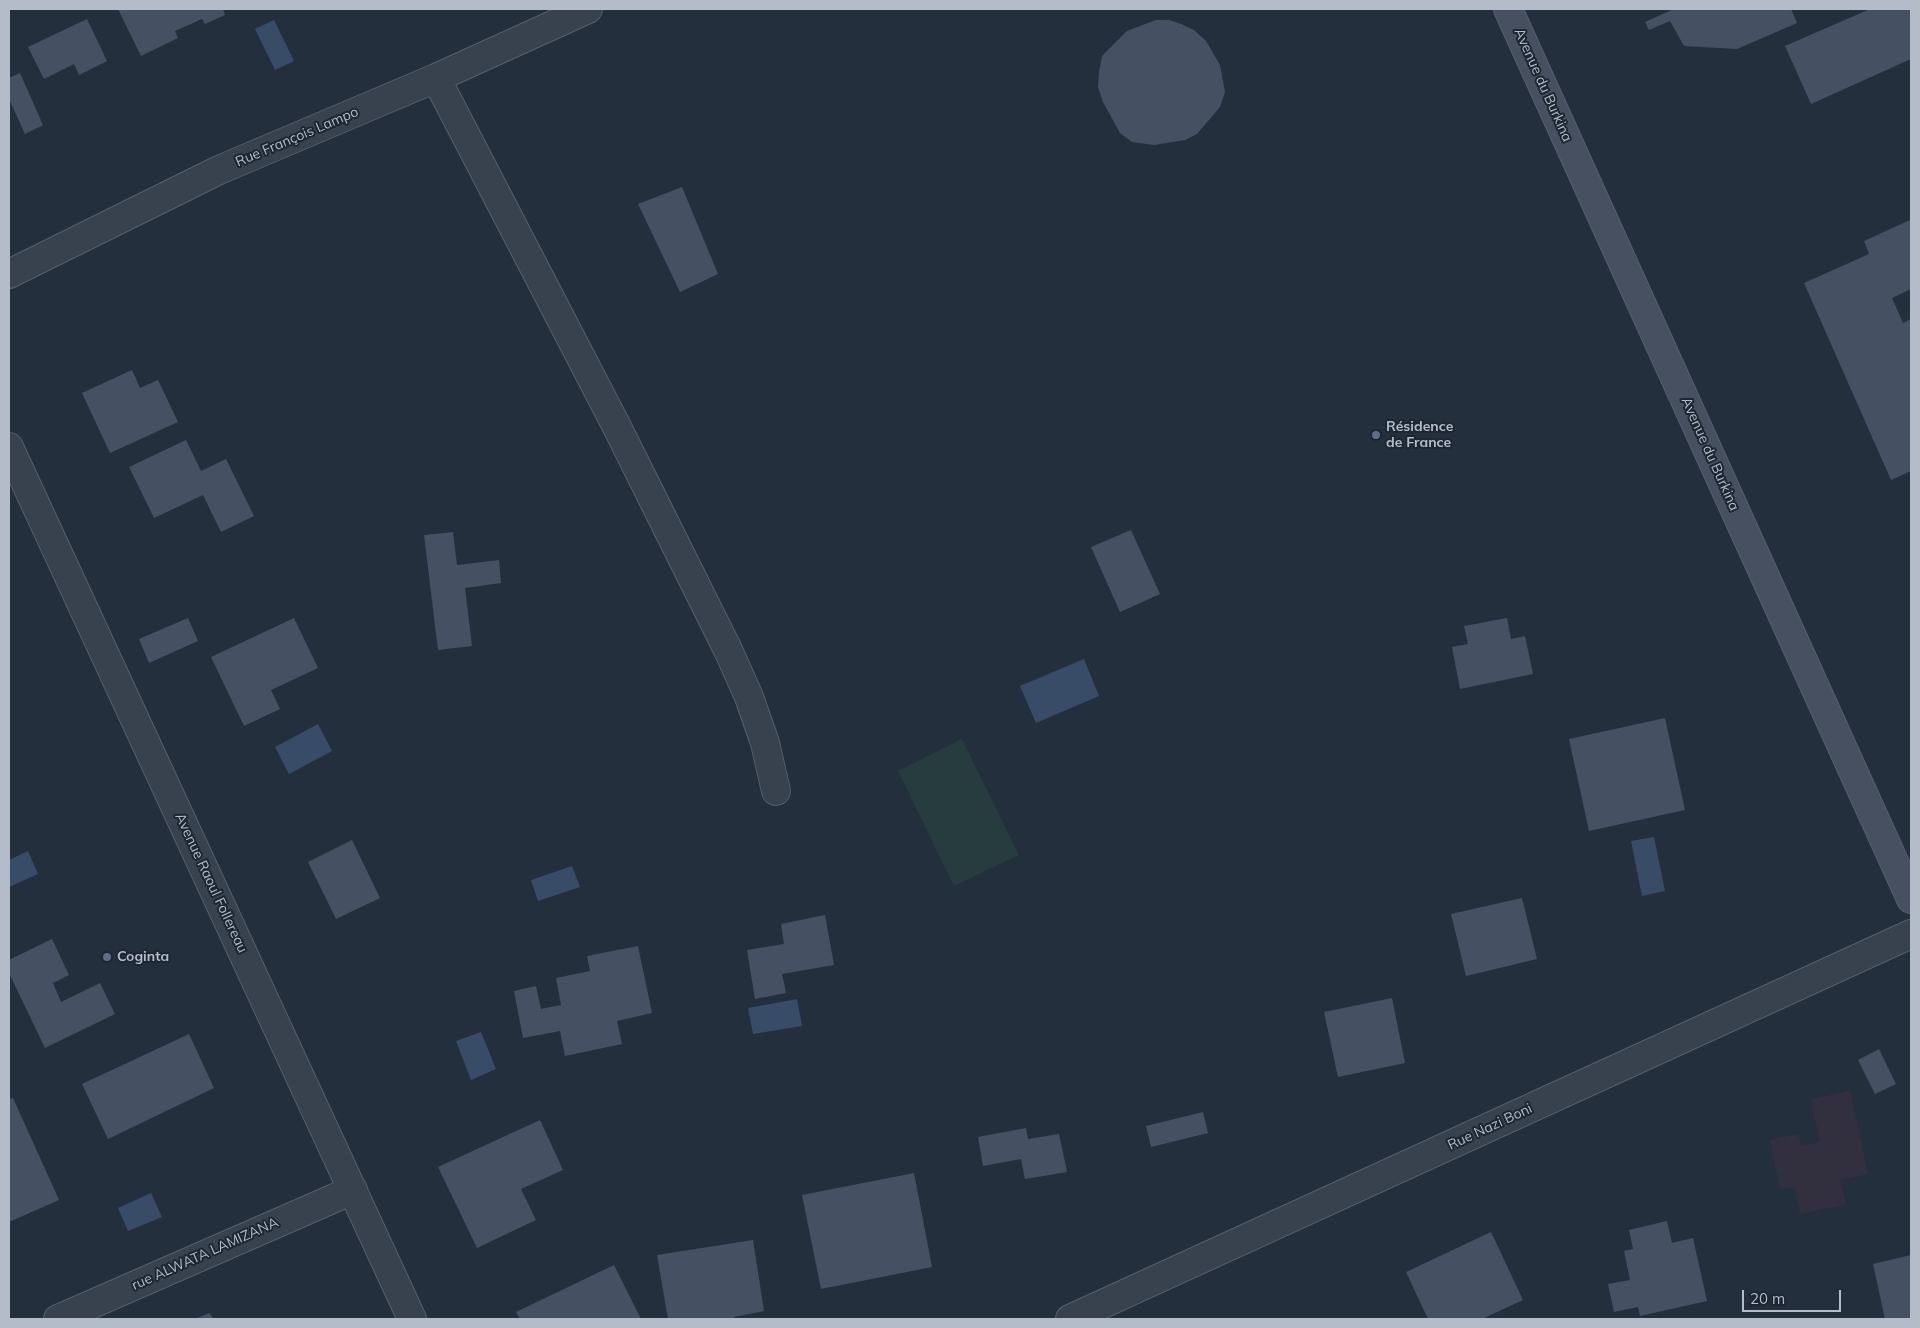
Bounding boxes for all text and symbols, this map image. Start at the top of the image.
street label: Avenue du Burkina [1510,26,1576,144]
street label: Rue François Lampo [233,104,361,170]
street label: Avenue du Burkina [1677,395,1743,513]
place label: Résidence de France [1386,419,1453,452]
marker: Résidence de France [1370,429,1382,441]
street label: Avenue Raoul Follereau [171,810,251,956]
place label: Coginta [117,949,169,965]
marker: Coginta [101,951,113,963]
street label: Rue Nazi Boni [1445,1100,1535,1154]
street label: rue ALWATA LAMIZANA [129,1214,281,1294]
scale bar [1745,1280,1844,1312]
text: 20 m [1750,1289,1785,1308]

